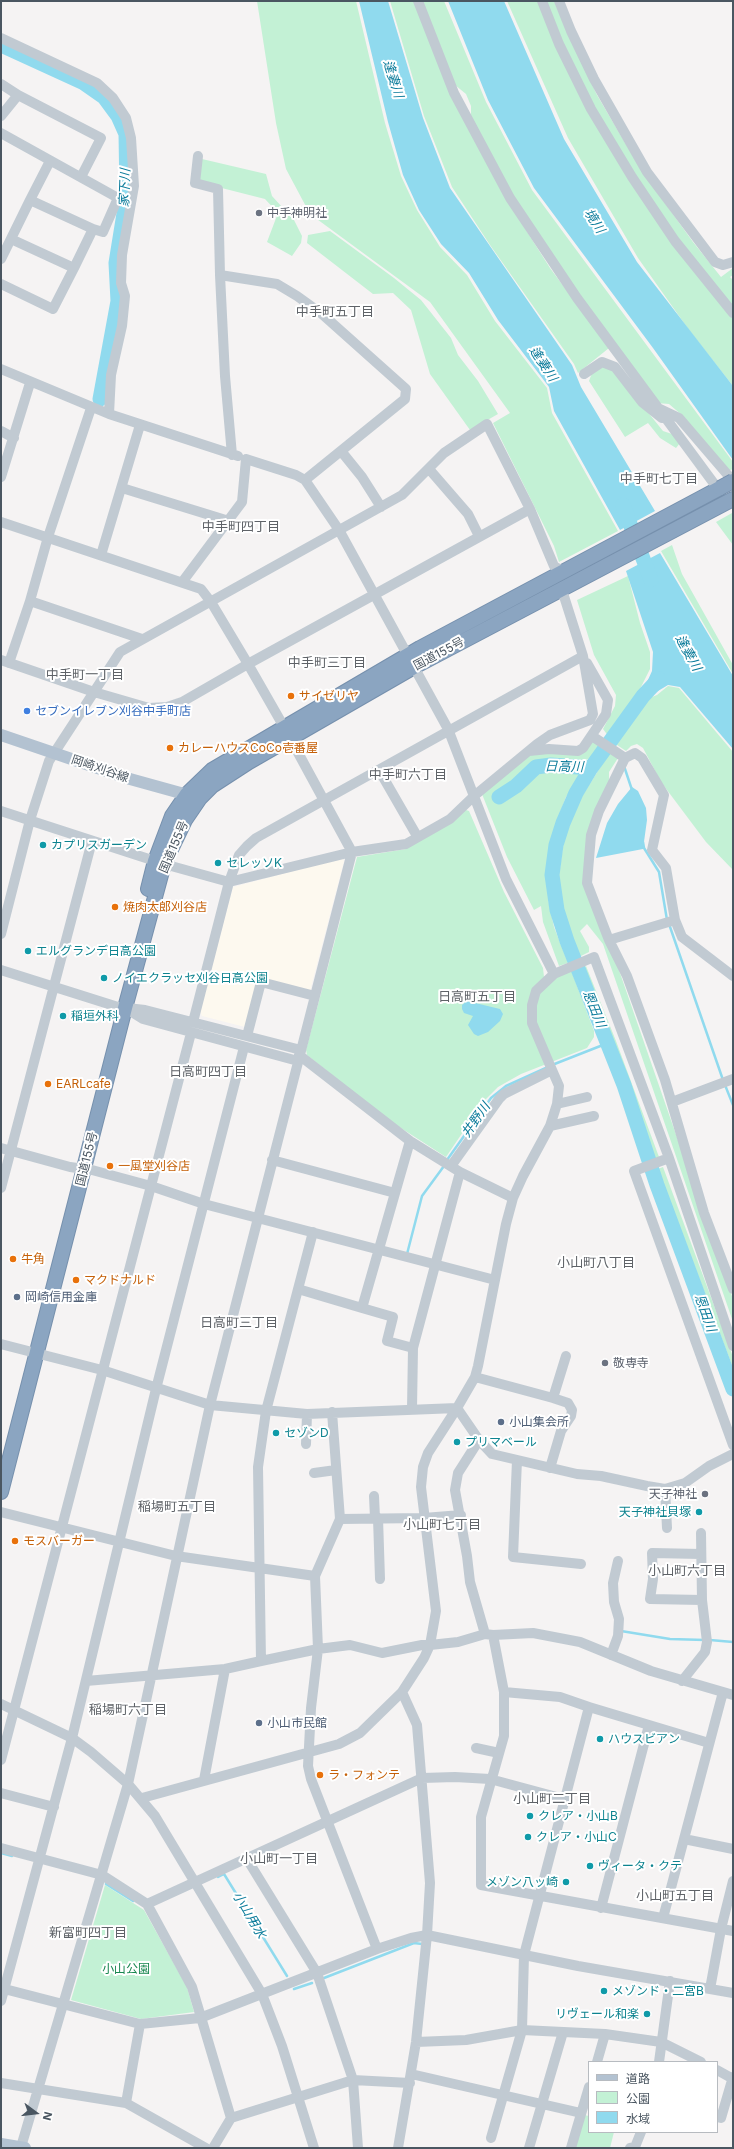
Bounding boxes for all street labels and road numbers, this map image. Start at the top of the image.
street label: 国道155号 [411,635,467,673]
street label: 岡崎刈谷線 [69,752,131,786]
street label: 国道155号 [157,819,191,875]
street label: 国道155号 [73,1130,101,1188]

